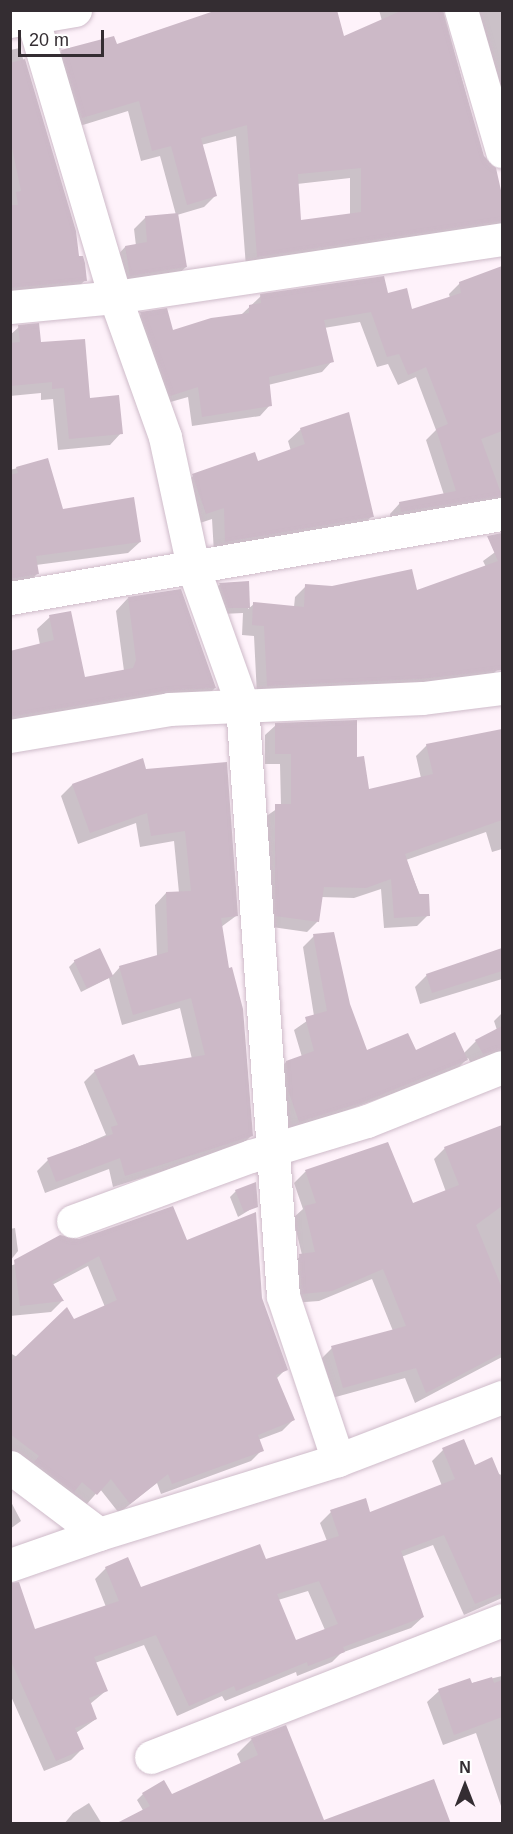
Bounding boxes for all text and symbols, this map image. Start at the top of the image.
scale bar [21,18,106,56]
text: 20 m [29,30,69,50]
north arrow [435,1756,495,1816]
text: N [459,1759,471,1776]

